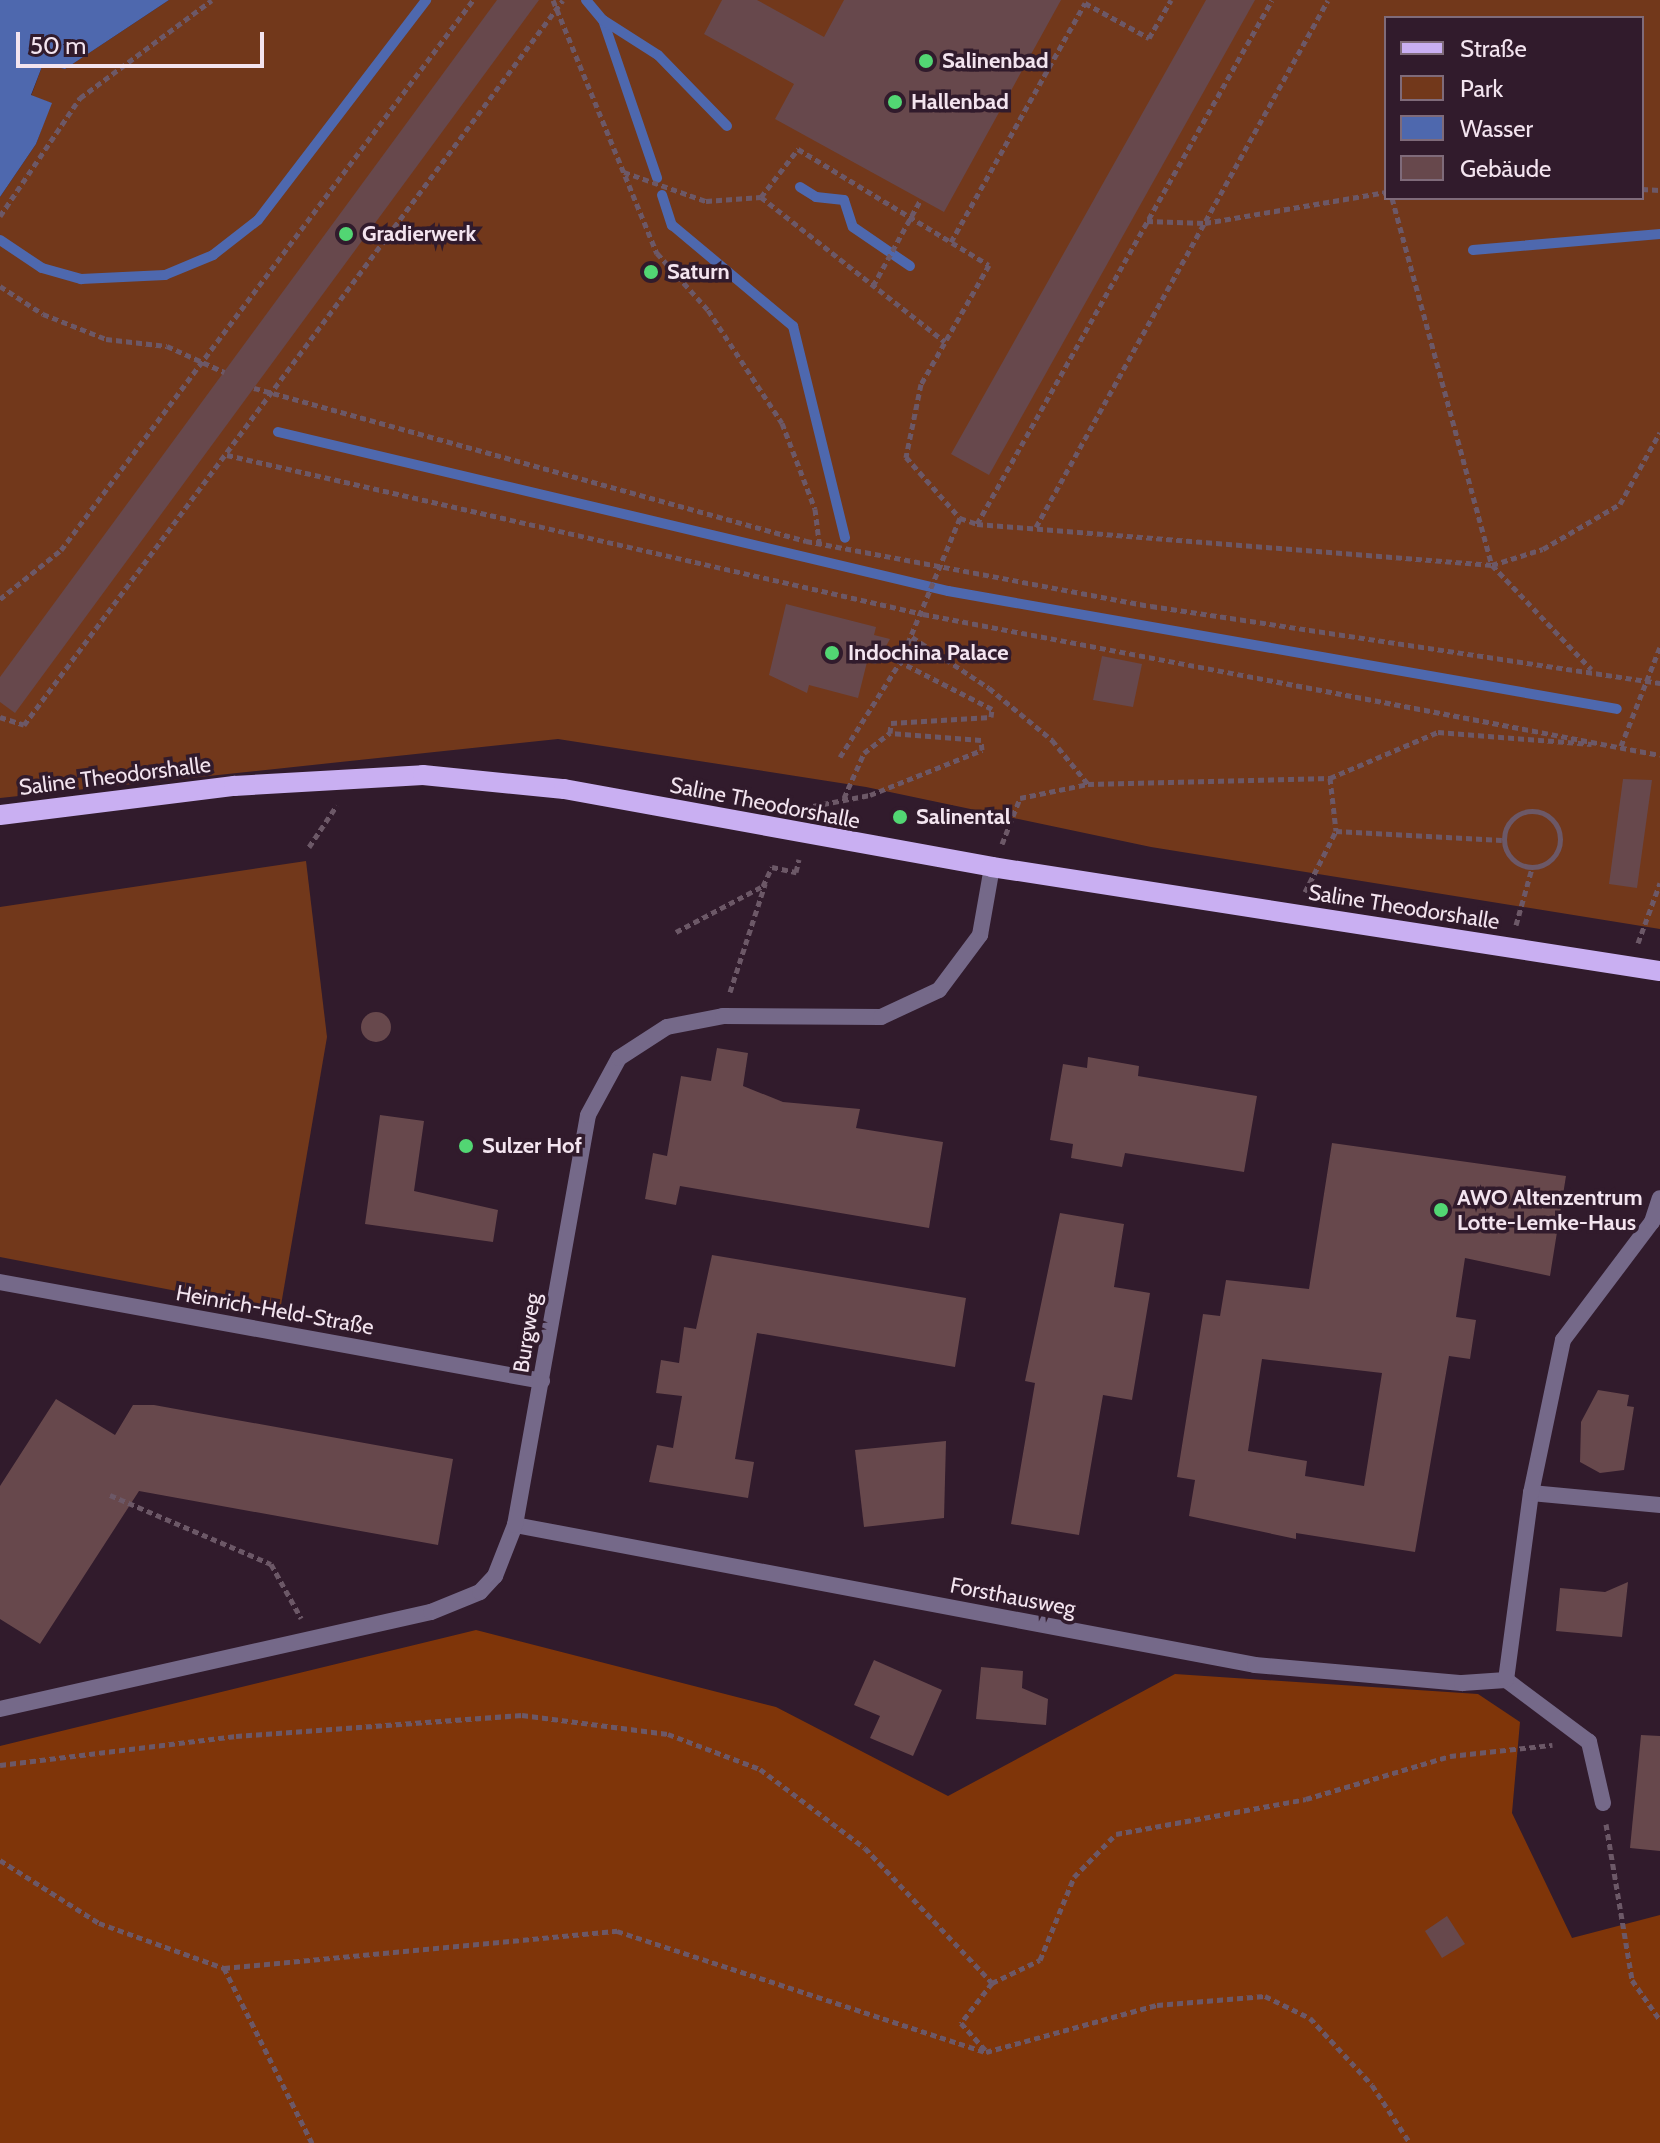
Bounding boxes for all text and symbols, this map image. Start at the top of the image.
scale bar [20,16,268,66]
legend [1384,16,1644,200]
text: 50 m [30,31,86,60]
text: Straße [1460,34,1527,63]
place label: Salinenbad [942,48,1048,74]
marker: Salinenbad [917,52,935,70]
text: Park [1460,74,1503,103]
place label: Hallenbad [911,89,1009,115]
marker: Hallenbad [886,93,904,111]
text: Wasser [1460,114,1533,143]
text: Gebäude [1460,154,1551,183]
place label: Gradierwerk [362,221,476,247]
marker: Gradierwerk [337,225,355,243]
place label: Saturn [667,259,730,285]
marker: Saturn [642,263,660,281]
place label: Indochina Palace [848,640,1008,666]
marker: Indochina Palace [823,644,841,662]
street label: Saline Theodorshalle [18,751,212,801]
street label: Saline Theodorshalle [668,772,862,834]
place label: Salinental [916,804,1011,830]
marker: Salinental [891,808,909,826]
street label: Saline Theodorshalle [1307,879,1501,935]
place label: Sulzer Hof [482,1133,582,1159]
marker: Sulzer Hof [457,1137,475,1155]
place label: AWO Altenzentrum Lotte-Lemke-Haus [1457,1184,1643,1236]
marker: AWO Altenzentrum Lotte-Lemke-Haus [1432,1201,1450,1219]
street label: Heinrich-Held-Straße [174,1280,376,1340]
street label: Burgweg [508,1291,546,1375]
street label: Forsthausweg [948,1572,1078,1622]

